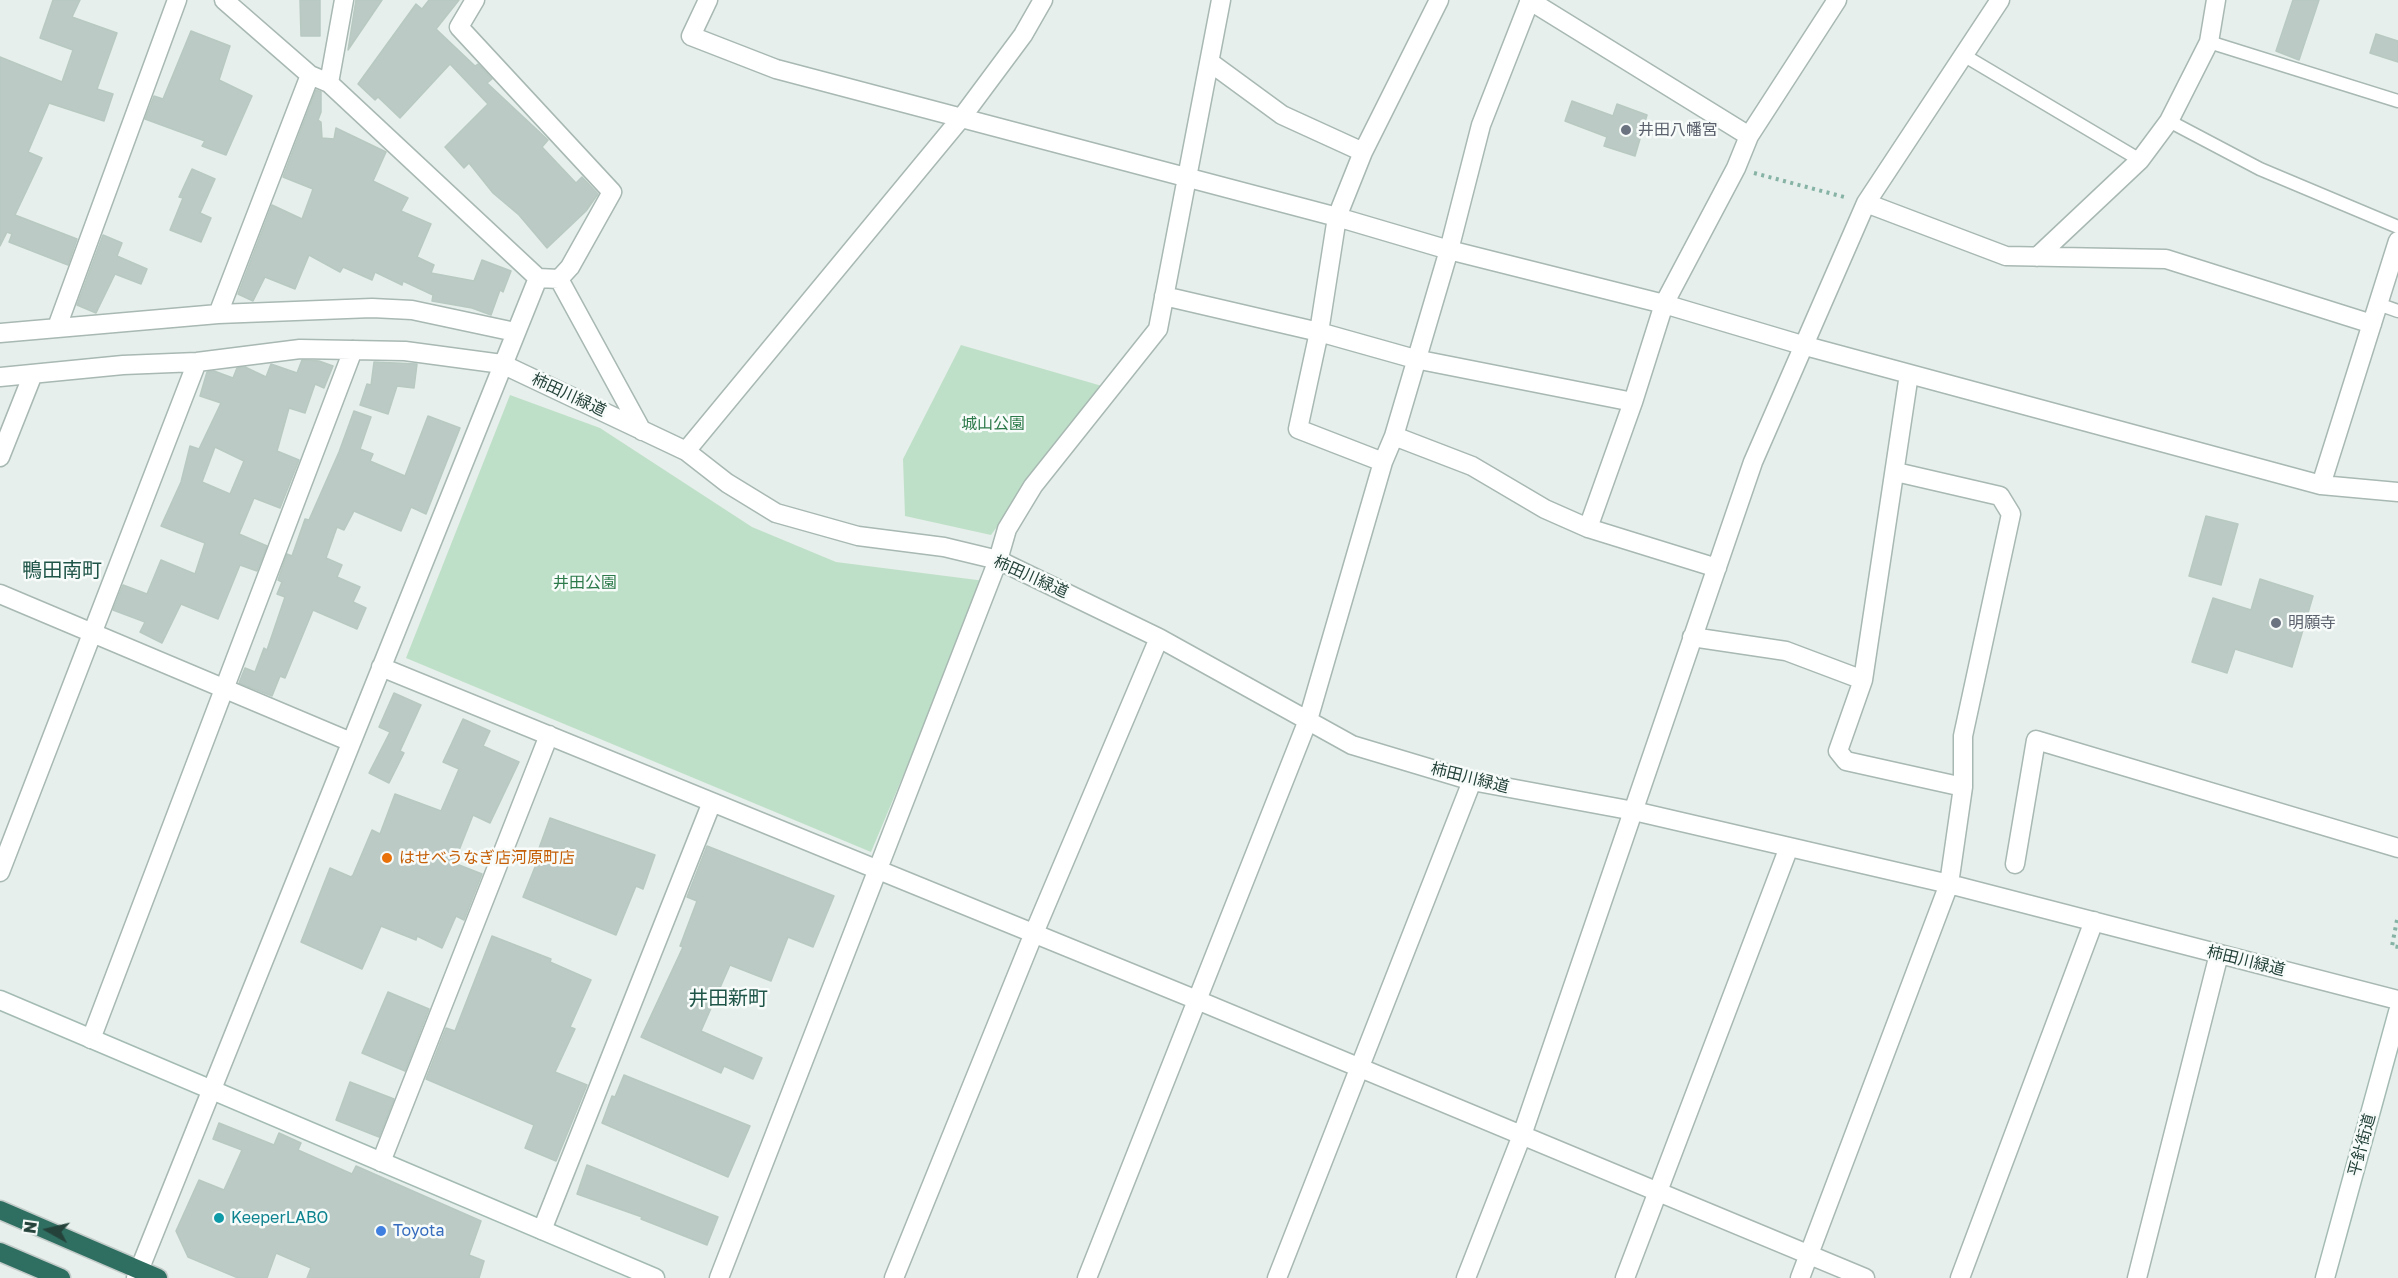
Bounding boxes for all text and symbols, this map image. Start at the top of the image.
place label: 井田八幡宮 [1638,120,1718,140]
marker: 井田八幡宮 [1619,123,1633,137]
street label: 柿田川緑道 [529,369,609,421]
park label: 城山公園 [961,414,1025,434]
street label: 柿田川緑道 [991,552,1071,602]
district label: 鴨田南町 [22,559,102,583]
park label: 井田公園 [553,573,617,593]
place label: 明願寺 [2288,613,2336,633]
marker: 明願寺 [2269,616,2283,630]
street label: 柿田川緑道 [1429,759,1511,797]
place label: はせべうなぎ店河原町店 [399,848,575,868]
marker: はせべうなぎ店河原町店 [380,851,394,865]
street label: 柿田川緑道 [2205,942,2287,980]
district label: 井田新町 [688,987,768,1011]
street label: 平針街道 [2344,1112,2380,1178]
north arrow [18,1200,78,1260]
place label: KeeperLABO [231,1208,328,1228]
marker: KeeperLABO [212,1211,226,1225]
text: N [19,1220,41,1235]
place label: Toyota [393,1221,444,1241]
marker: Toyota [374,1224,388,1238]

